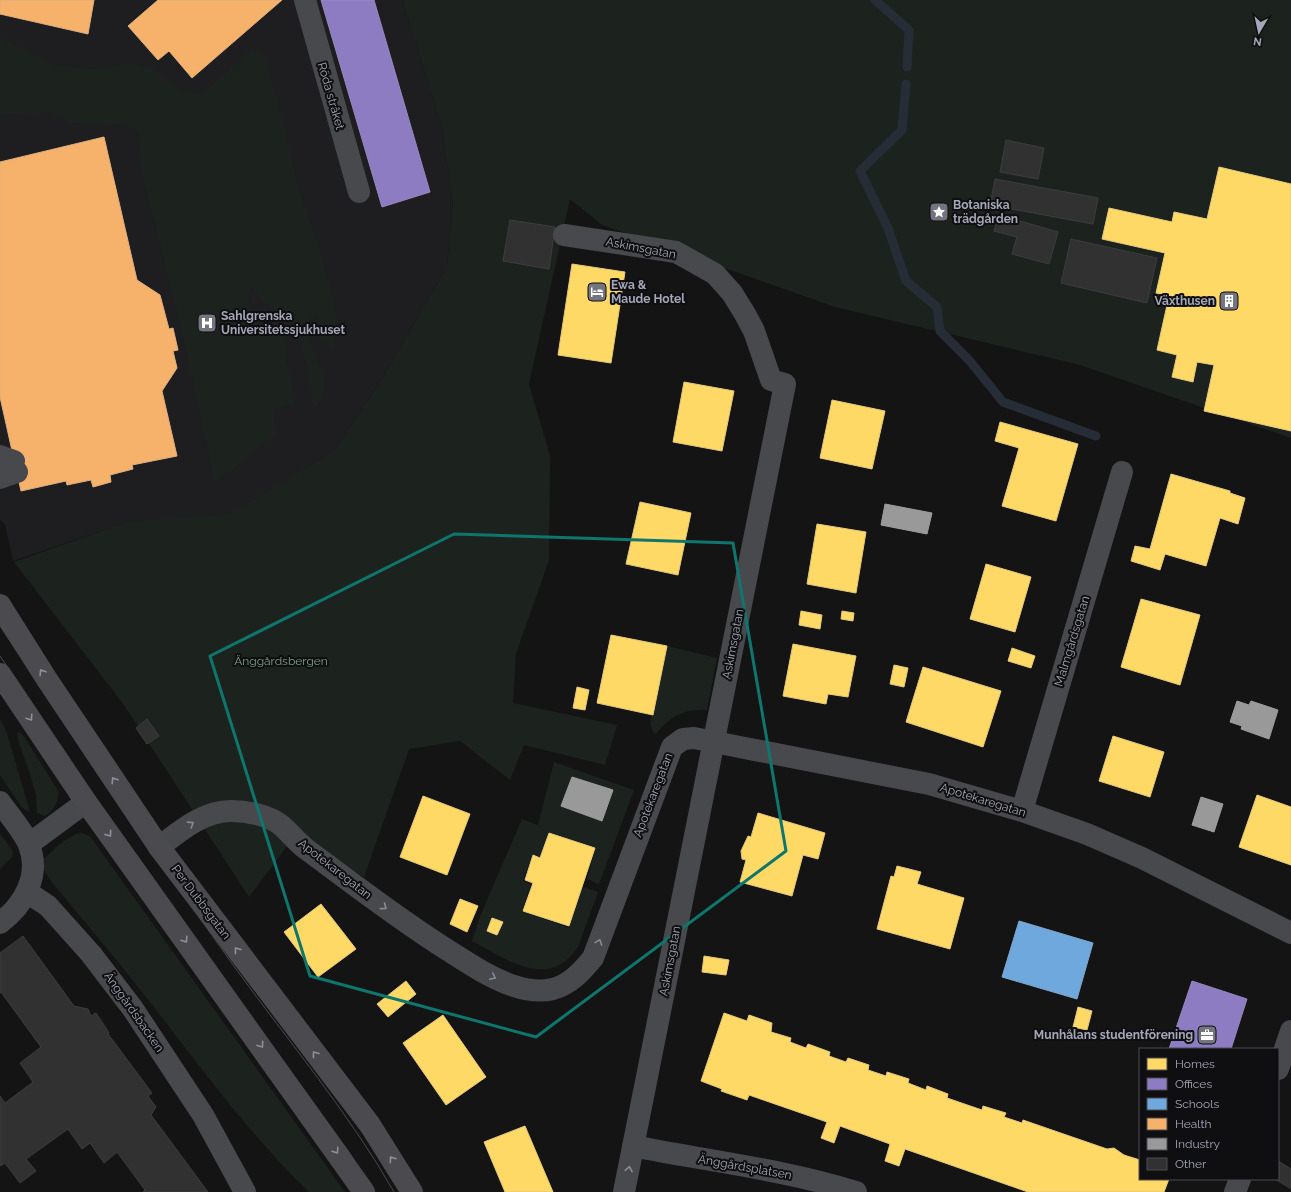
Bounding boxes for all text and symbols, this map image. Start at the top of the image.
north arrow [1239,12,1279,52]
text: N [1252,34,1263,48]
street label: Röda stråket [315,61,347,131]
place label: Botaniska trädgården [953,198,1018,226]
place icon: Botaniska trädgården [928,201,950,223]
street label: Askimsgatan [605,234,677,262]
place label: Ewa & Maude Hotel [611,278,685,306]
hotel icon: Ewa & Maude Hotel [586,281,608,303]
building icon: Växthusen [1218,290,1240,312]
place label: Växthusen [1155,294,1215,308]
place label: Sahlgrenska Universitetssjukhuset [221,309,345,337]
hospital icon: Sahlgrenska Universitetssjukhuset [196,312,218,334]
street label: Malmgårdsgatan [1052,594,1092,688]
street label: Askimsgatan [719,608,747,680]
park label: Änggårdsbergen [234,654,328,668]
one-way arrow [39,669,46,676]
one-way arrow [25,714,33,721]
street label: Apotekaregatan [631,751,675,839]
one-way arrow [112,777,119,784]
street label: Apotekaregatan [938,780,1028,820]
one-way arrow [187,822,194,829]
one-way arrow [104,830,112,837]
street label: Apotekaregatan [296,836,374,902]
street label: Per Dubbsgatan [169,862,233,942]
one-way arrow [380,902,387,909]
street label: Askimsgatan [656,925,684,997]
one-way arrow [180,935,187,942]
one-way arrow [594,939,602,946]
one-way arrow [235,948,242,955]
street label: Änggårdsbacken [101,969,167,1055]
one-way arrow [489,972,497,980]
office icon: Munhålans studentförening [1196,1024,1218,1046]
place label: Munhålans studentförening [1034,1028,1193,1042]
one-way arrow [256,1041,264,1048]
legend [1139,1048,1279,1180]
one-way arrow [312,1051,320,1058]
text: Homes [1175,1057,1215,1071]
text: Offices [1175,1077,1212,1091]
text: Schools [1175,1097,1219,1111]
text: Health [1175,1117,1212,1131]
text: Industry [1175,1137,1221,1151]
one-way arrow [331,1147,339,1154]
street label: Änggårdsplatsen [697,1152,793,1182]
one-way arrow [389,1156,397,1163]
text: Other [1175,1157,1207,1171]
one-way arrow [624,1166,632,1172]

